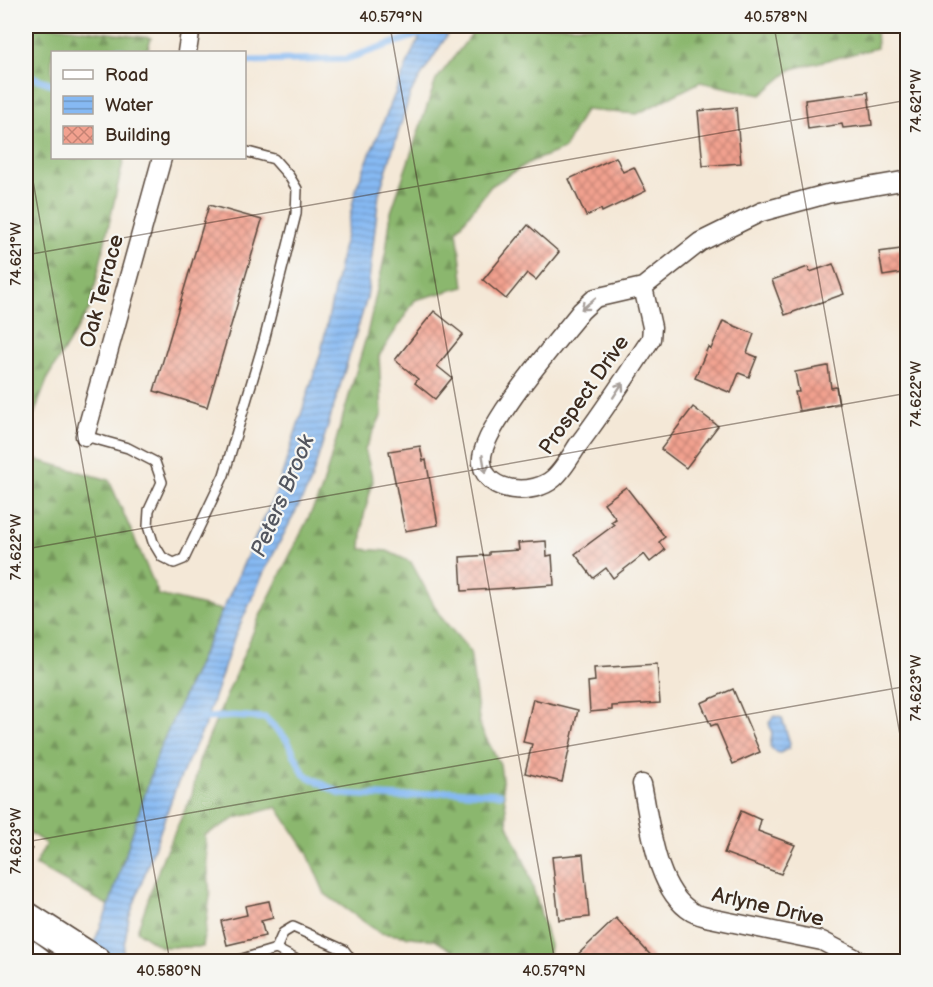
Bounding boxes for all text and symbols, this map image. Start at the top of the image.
text: 40.579°N [359,8,423,27]
text: 40.578°N [744,8,808,27]
legend [51,51,246,159]
text: Road [105,65,149,86]
text: 74.621°W [907,69,926,133]
text: Water [105,95,153,116]
text: Building [105,125,171,146]
text: 74.621°W [7,222,26,286]
street label: Oak Terrace [75,232,129,350]
one-way arrow [580,298,596,311]
street label: Prospect Drive [534,330,634,460]
text: 74.622°W [907,360,926,427]
one-way arrow [612,382,624,399]
water label: Peters Brook [245,430,321,561]
one-way arrow [479,453,490,473]
text: 74.622°W [7,513,26,580]
text: 74.623°W [907,654,926,721]
text: 74.623°W [7,807,26,874]
street label: Arlyne Drive [710,882,826,932]
text: 40.580°N [136,962,202,981]
text: 40.579°N [522,962,586,981]

